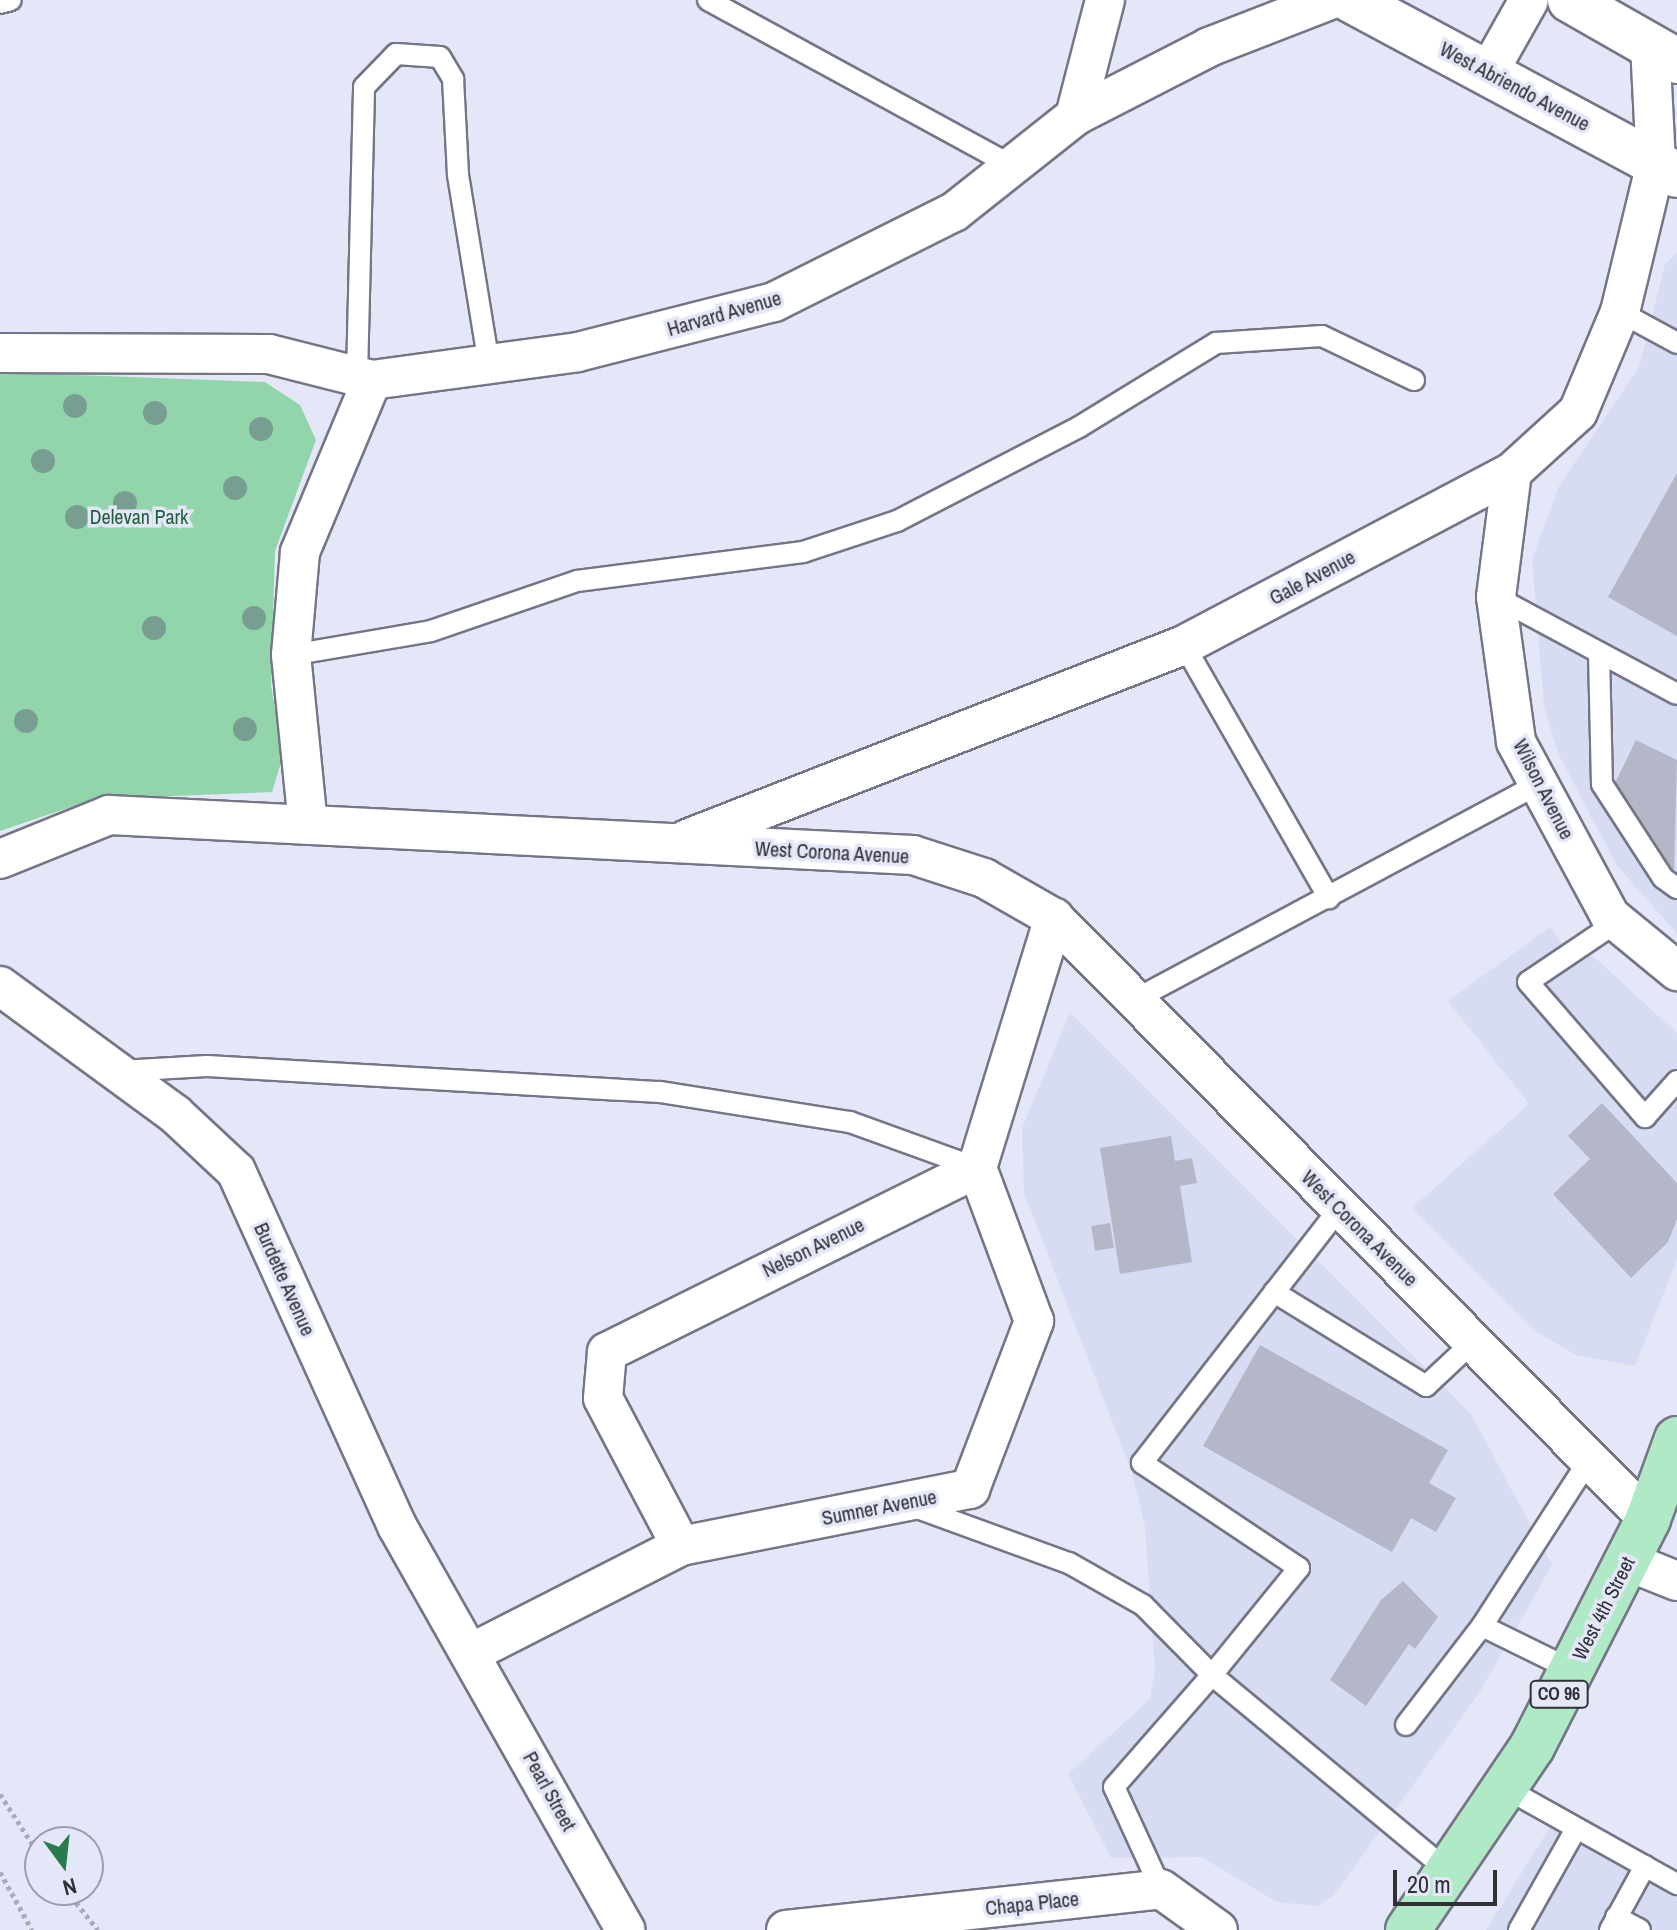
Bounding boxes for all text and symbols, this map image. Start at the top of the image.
street label: West Abriendo Avenue [1435,36,1595,136]
street label: Harvard Avenue [664,285,784,341]
park label: Delevan Park [90,504,188,528]
street label: Gale Avenue [1265,544,1359,610]
street label: Wilson Avenue [1508,735,1580,843]
street label: West Corona Avenue [754,836,910,868]
street label: West Corona Avenue [1297,1165,1423,1291]
street label: Nelson Avenue [758,1212,868,1282]
street label: Burdette Avenue [249,1218,321,1340]
street label: Sumner Avenue [819,1484,939,1530]
street label: West 4th Street [1567,1552,1639,1664]
road number: CO 96 [1529,1680,1589,1708]
street label: Pearl Street [519,1747,581,1835]
north arrow [24,1826,104,1906]
scale bar [1397,1854,1501,1904]
text: 20 m [1407,1868,1451,1900]
text: N [60,1871,80,1903]
street label: Chapa Place [984,1886,1080,1920]

